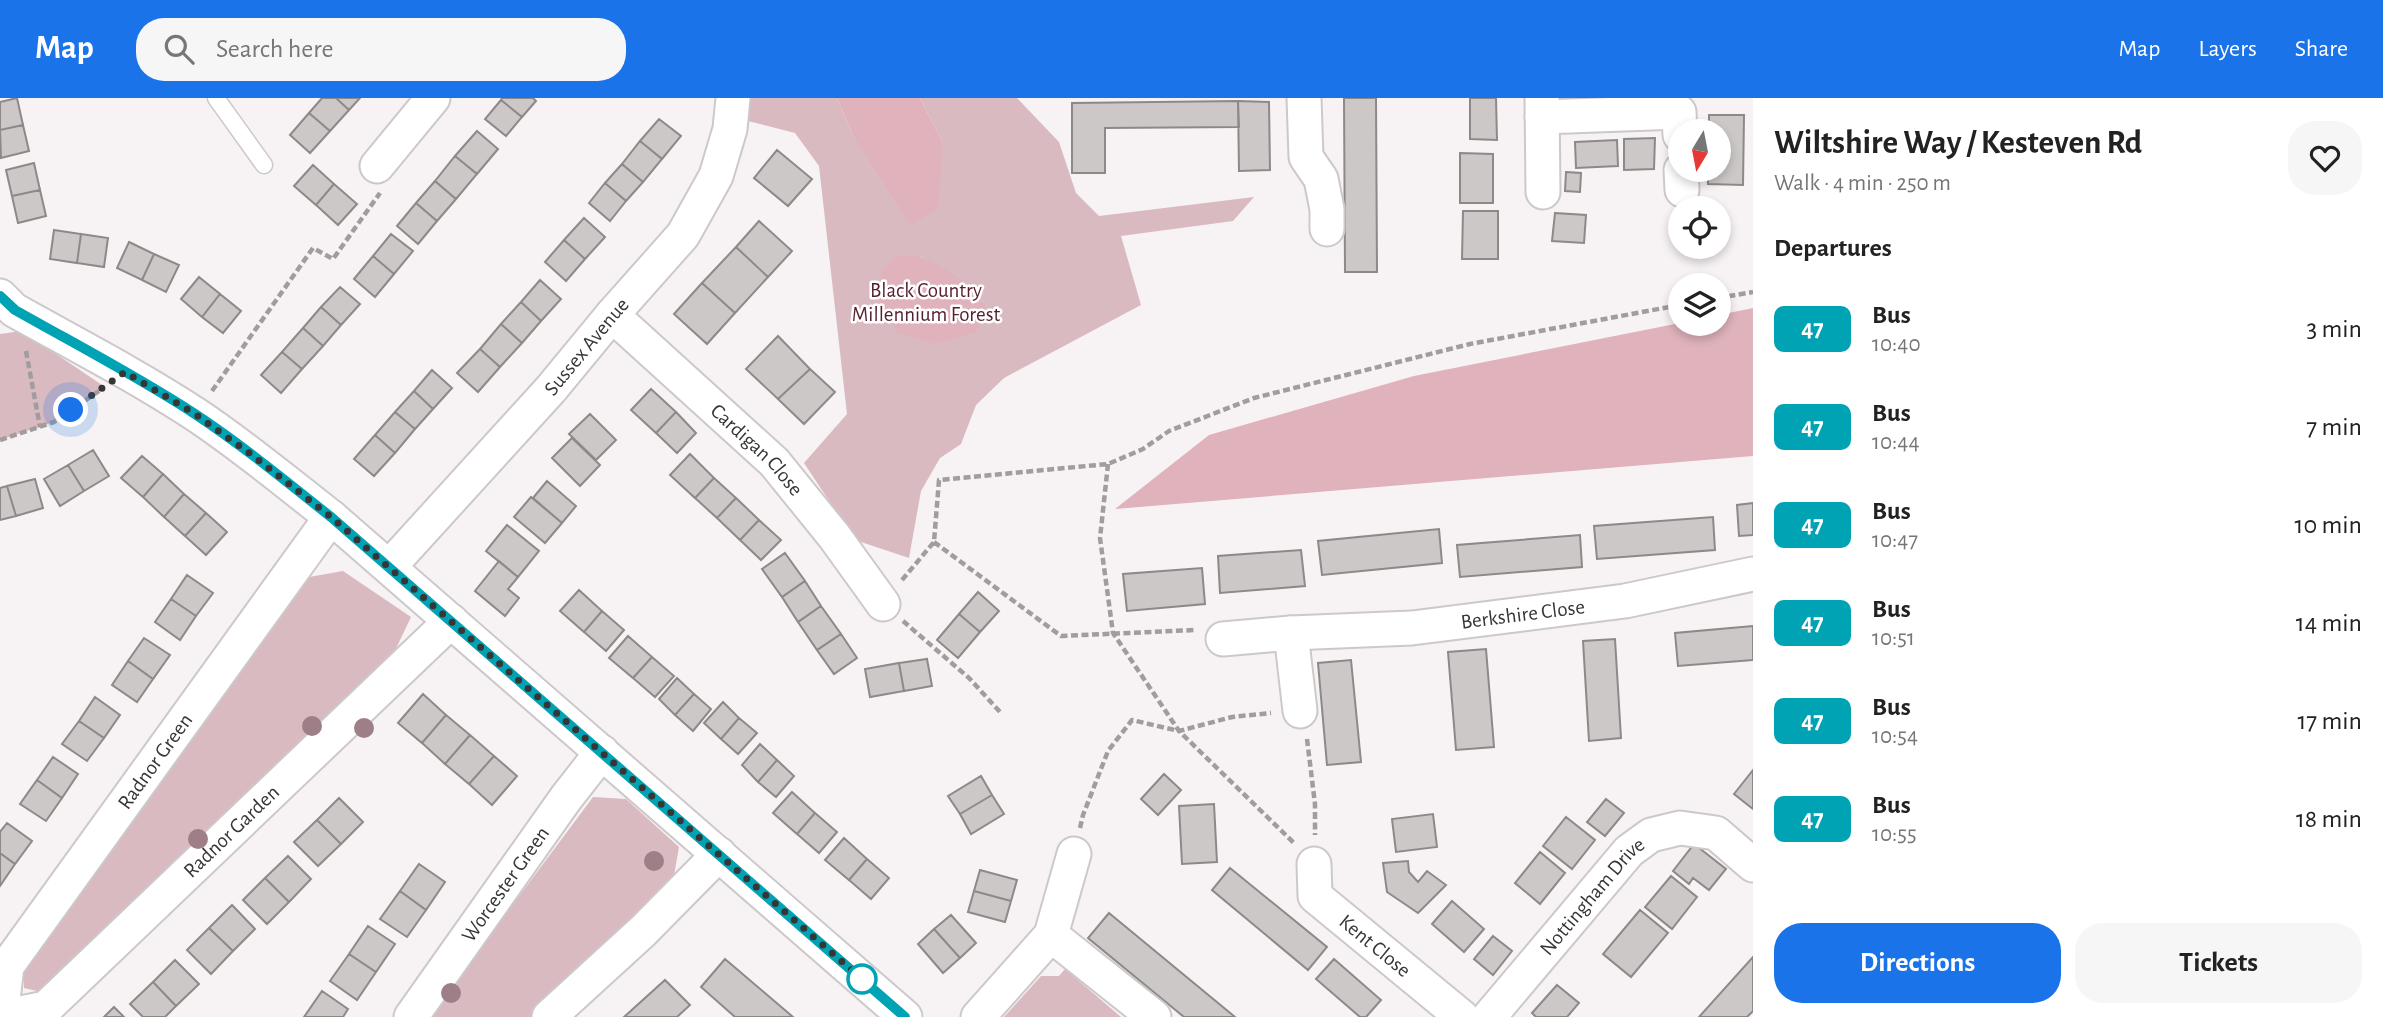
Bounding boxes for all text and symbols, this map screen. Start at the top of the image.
search box [136,18,626,81]
icon: search [160,30,198,68]
text: Map [35,32,94,65]
text: Search here [216,36,334,62]
text: Map [2118,37,2160,61]
text: Layers [2198,37,2257,61]
text: Share [2295,37,2348,61]
north arrow [1668,119,1731,182]
map controls [1668,119,1731,336]
button: heart [2288,121,2362,195]
text: Wiltshire Way / Kesteven Rd [1774,127,2142,160]
text: Walk · 4 min · 250 m [1774,172,1951,195]
button: locate [1668,196,1731,259]
text: Departures [1774,235,1892,261]
button: layers [1668,273,1731,336]
park label: Black Country Millennium Forest [852,280,1000,325]
street label: Sussex Avenue [540,294,633,400]
text: Bus [1872,302,1911,328]
text: 3 min [2306,316,2362,342]
text: 47 [1801,317,1824,341]
text: 10:40 [1872,333,1921,356]
your location [53,392,88,427]
street label: Cardigan Close [706,400,807,500]
text: Bus [1872,400,1911,426]
text: 7 min [2306,414,2362,440]
text: 47 [1801,415,1824,439]
text: 10:44 [1872,431,1919,454]
text: Bus [1872,498,1911,524]
text: 10 min [2295,512,2362,538]
text: 47 [1801,513,1824,537]
text: 10:47 [1872,529,1918,552]
street label: Berkshire Close [1460,596,1586,633]
text: Bus [1872,596,1911,622]
text: 14 min [2296,610,2362,636]
text: 47 [1801,611,1824,635]
text: 10:51 [1872,627,1915,650]
text: Bus [1872,694,1911,720]
text: 17 min [2297,708,2362,734]
text: 47 [1801,709,1824,733]
street label: Radnor Green [114,710,197,813]
text: 10:54 [1872,725,1918,748]
street label: Radnor Garden [180,781,283,882]
text: Bus [1872,792,1911,818]
text: 18 min [2296,806,2362,832]
text: 47 [1801,807,1824,831]
street label: Worcester Green [458,823,553,946]
text: 10:55 [1872,823,1917,846]
street label: Nottingham Drive [1536,834,1648,959]
street label: Kent Close [1335,911,1415,981]
button: Directions [1774,923,2061,1003]
button: Tickets [2075,923,2362,1003]
unlabelled marker [847,964,877,994]

